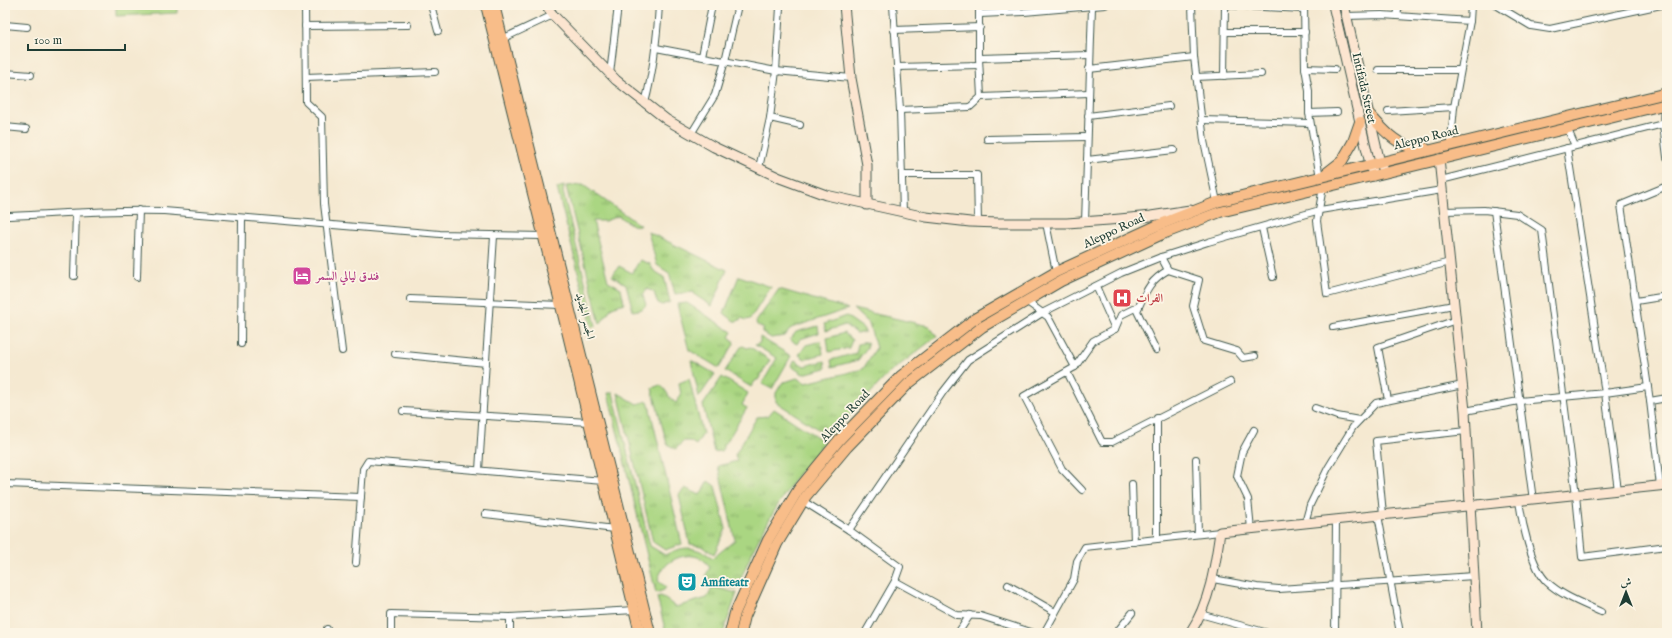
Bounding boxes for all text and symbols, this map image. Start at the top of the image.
scale bar [28,26,125,52]
text: 100 m [34,33,62,48]
street label: Intifada Street [1349,51,1379,125]
street label: Aleppo Road [1391,123,1461,154]
street label: Aleppo Road [1080,210,1148,253]
hotel icon: فندق ليالي السمر [291,265,313,287]
place label: فندق ليالي السمر [314,269,379,286]
hospital icon: الفرات [1111,287,1133,309]
street label: الجسر الجديد [572,291,598,341]
place label: الفرات [1136,291,1163,306]
street label: Aleppo Road [816,386,874,447]
theatre icon: Amfiteatr [676,571,698,593]
north arrow [1606,572,1646,612]
place label: Amfiteatr [700,575,749,590]
text: ش [1621,576,1632,590]

